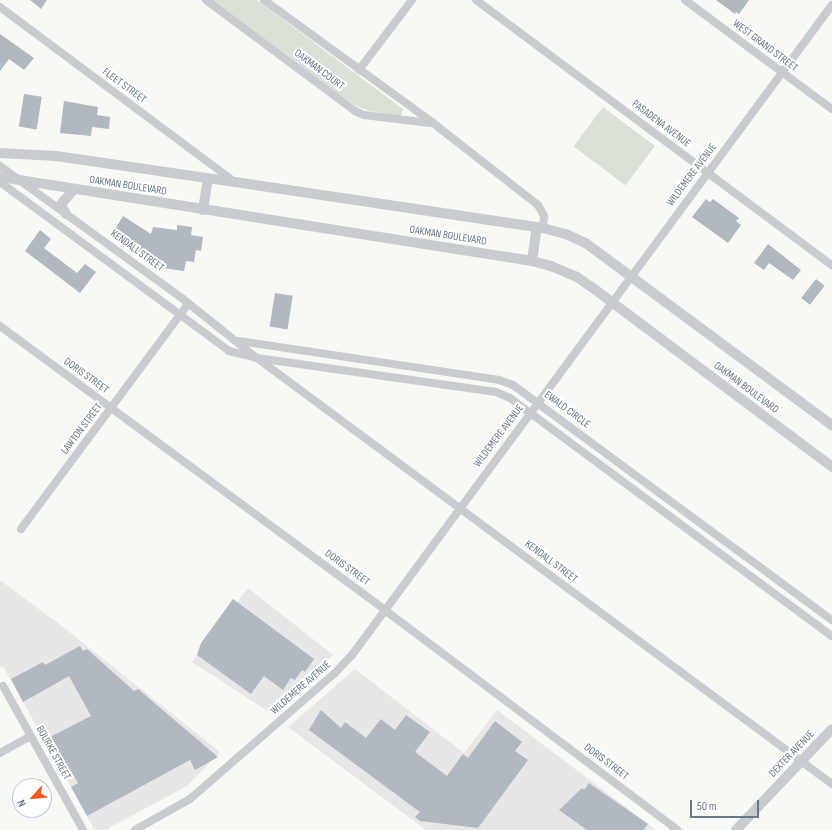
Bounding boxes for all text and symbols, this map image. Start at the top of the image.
street label: WEST GRAND STREET [730,17,800,75]
street label: OAKMAN COURT [291,47,347,93]
street label: FLEET STREET [99,66,149,106]
street label: PASADENA AVENUE [629,98,693,150]
street label: WILDEMERE AVENUE [664,141,720,209]
street label: OAKMAN BOULEVARD [89,173,167,199]
street label: OAKMAN BOULEVARD [409,223,487,249]
street label: KENDALL STREET [108,227,166,275]
street label: DORIS STREET [61,355,111,397]
street label: OAKMAN BOULEVARD [711,359,781,417]
street label: EWALD CIRCLE [542,389,592,431]
street label: LAWTON STREET [58,401,106,457]
street label: WILDEMERE AVENUE [471,402,527,470]
street label: KENDALL STREET [522,538,580,586]
street label: DORIS STREET [322,547,372,589]
street label: WILDEMERE AVENUE [268,658,334,718]
street label: BOURKE STREET [33,724,73,782]
street label: DEXTER AVENUE [766,728,818,780]
street label: DORIS STREET [581,741,631,783]
north arrow [12,778,52,818]
scale bar [692,792,761,818]
text: N [15,798,29,809]
text: 50 m [697,799,717,814]

